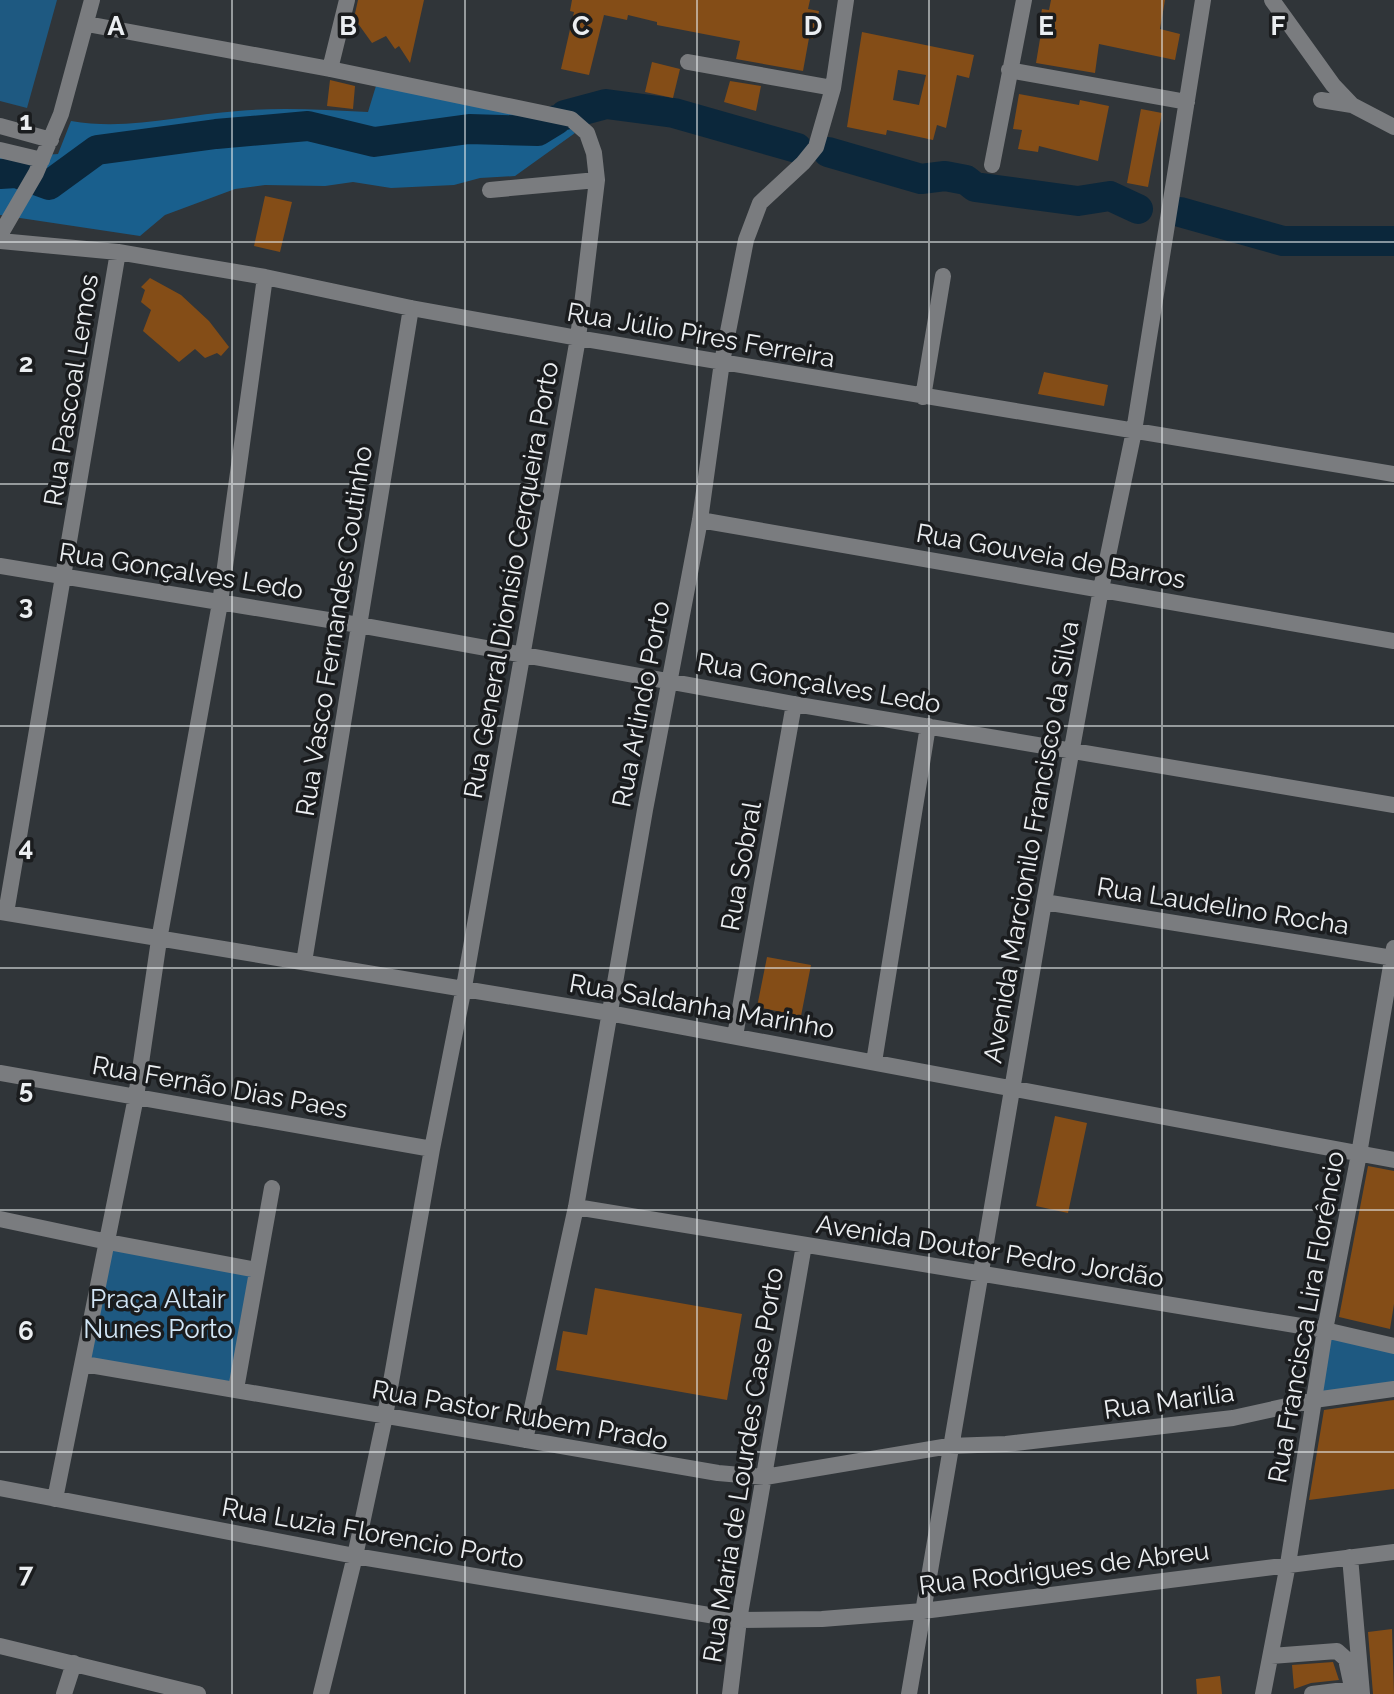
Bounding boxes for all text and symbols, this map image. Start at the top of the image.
text: A [107,11,125,41]
text: B [339,11,357,41]
text: C [572,11,590,41]
text: D [804,11,822,41]
text: E [1038,11,1054,41]
text: F [1271,11,1286,41]
text: 1 [20,106,33,136]
street label: Rua Pascoal Lemos [38,272,104,508]
street label: Rua Júlio Pires Ferreira [565,297,837,373]
text: 2 [19,348,33,378]
street label: Rua General Dionísio Cerqueira Porto [458,359,564,801]
street label: Rua Vasco Fernandes Coutinho [290,444,378,818]
street label: Rua Gouveia de Barros [914,518,1188,594]
street label: Rua Gonçalves Ledo [57,537,305,605]
text: 3 [19,590,33,620]
street label: Rua Arlindo Porto [606,598,676,810]
street label: Avenida Marcionilo Francisco da Silva [977,619,1085,1065]
street label: Rua Gonçalves Ledo [695,647,943,719]
street label: Rua Sobral [715,798,767,933]
text: 4 [19,832,33,862]
street label: Rua Laudelino Rocha [1095,871,1351,941]
street label: Rua Saldanha Marinho [567,968,837,1044]
street label: Rua Fernão Dias Paes [90,1050,350,1124]
text: 5 [19,1074,33,1104]
street label: Rua Francisca Lira Florêncio [1262,1149,1350,1485]
street label: Avenida Doutor Pedro Jordão [814,1209,1166,1293]
street label: Rua Maria de Lourdes Case Porto [697,1265,789,1665]
park label: Praça Altair Nunes Porto [83,1284,233,1344]
text: 6 [18,1316,34,1346]
street label: Rua Pastor Rubem Prado [370,1374,670,1456]
street label: Rua Marilía [1102,1377,1236,1425]
street label: Rua Luzia Florencio Porto [220,1492,526,1574]
street label: Rua Rodrigues de Abreu [917,1535,1211,1601]
text: 7 [19,1558,34,1588]

